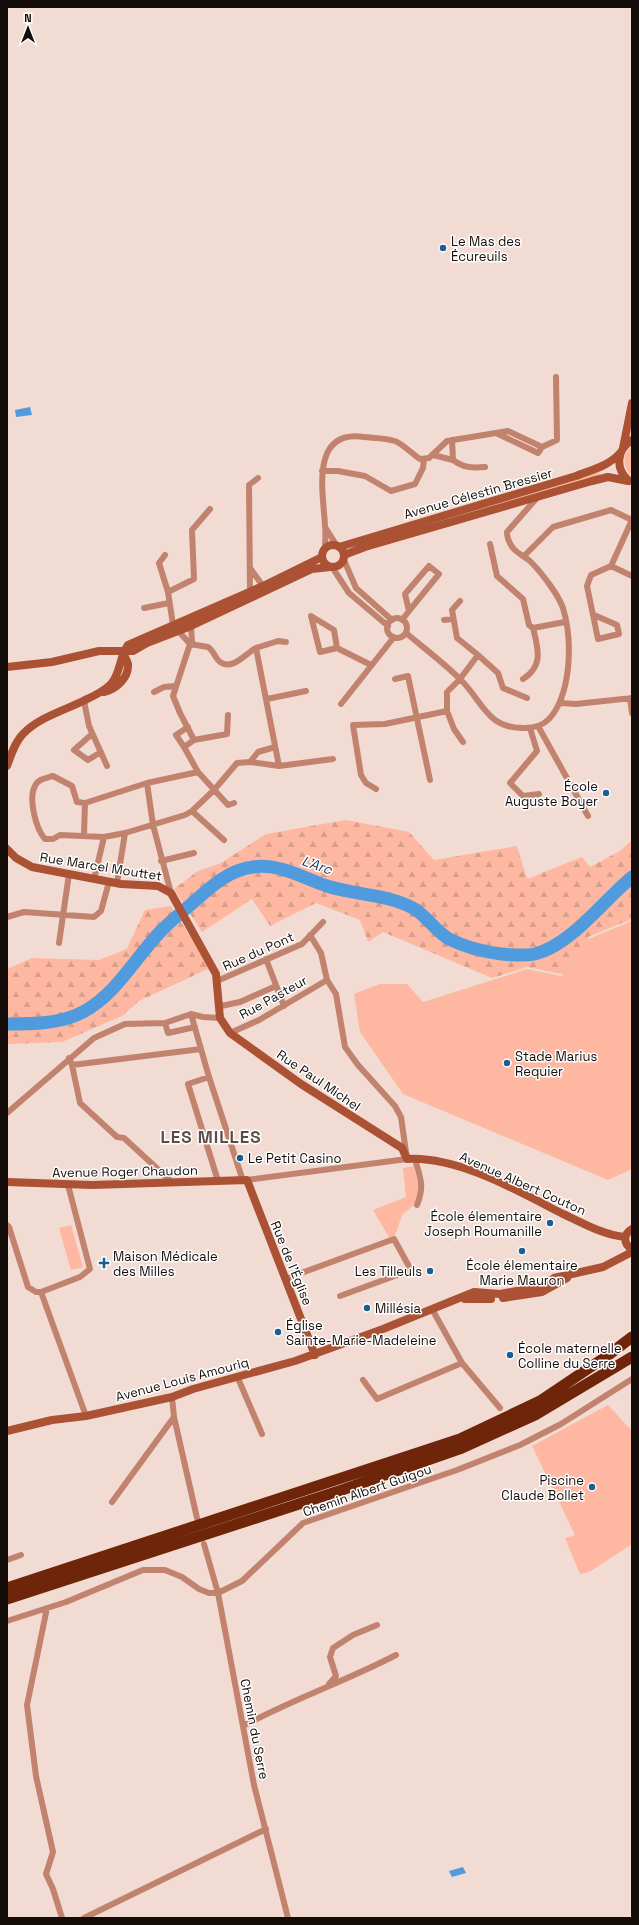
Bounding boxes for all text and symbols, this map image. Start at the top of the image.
north arrow [8,8,48,48]
text: N [24,11,32,25]
place label: Le Mas des Écureuils [451,233,521,265]
marker: Le Mas des Écureuils [438,243,448,253]
street label: Avenue Célestin Bressier [402,464,554,523]
place label: École Auguste Boyer [505,778,598,810]
marker: École Auguste Boyer [601,788,611,798]
street label: Rue Marcel Mouttet [39,848,163,885]
water label: L'Arc [300,851,335,879]
street label: Rue du Pont [220,928,297,975]
street label: Rue Pasteur [236,972,310,1023]
street label: Rue Paul Michel [273,1046,364,1115]
place label: Stade Marius Requier [515,1048,597,1080]
marker: Stade Marius Requier [502,1058,512,1068]
district label: LES MILLES [161,1126,261,1148]
street label: Avenue Albert Couton [457,1148,589,1219]
place label: Le Petit Casino [248,1150,341,1167]
marker: Le Petit Casino [235,1153,245,1163]
street label: Avenue Roger Chaudon [52,1162,198,1181]
place label: École élementaire Joseph Roumanille [424,1208,542,1240]
street label: Rue de l'Église [267,1218,316,1308]
marker: École élementaire Joseph Roumanille [545,1218,555,1228]
marker: École élementaire Marie Mauron [517,1246,527,1256]
place label: Maison Médicale des Milles [113,1248,218,1280]
marker: Maison Médicale des Milles [98,1257,110,1269]
place label: École élementaire Marie Mauron [466,1257,578,1289]
place label: Les Tilleuls [355,1263,422,1280]
marker: Les Tilleuls [425,1266,435,1276]
place label: Millésia [375,1300,422,1317]
marker: Millésia [362,1303,372,1313]
place label: Église Sainte-Marie-Madeleine [286,1317,437,1349]
marker: Église Sainte-Marie-Madeleine [273,1327,283,1337]
place label: École maternelle Colline du Serre [518,1340,622,1372]
marker: École maternelle Colline du Serre [505,1350,515,1360]
street label: Avenue Louis Amouriq [114,1354,251,1405]
street label: Chemin Albert Guigou [300,1460,434,1521]
place label: Piscine Claude Bollet [501,1472,584,1504]
marker: Piscine Claude Bollet [587,1482,597,1492]
street label: Chemin du Serre [236,1677,273,1781]

